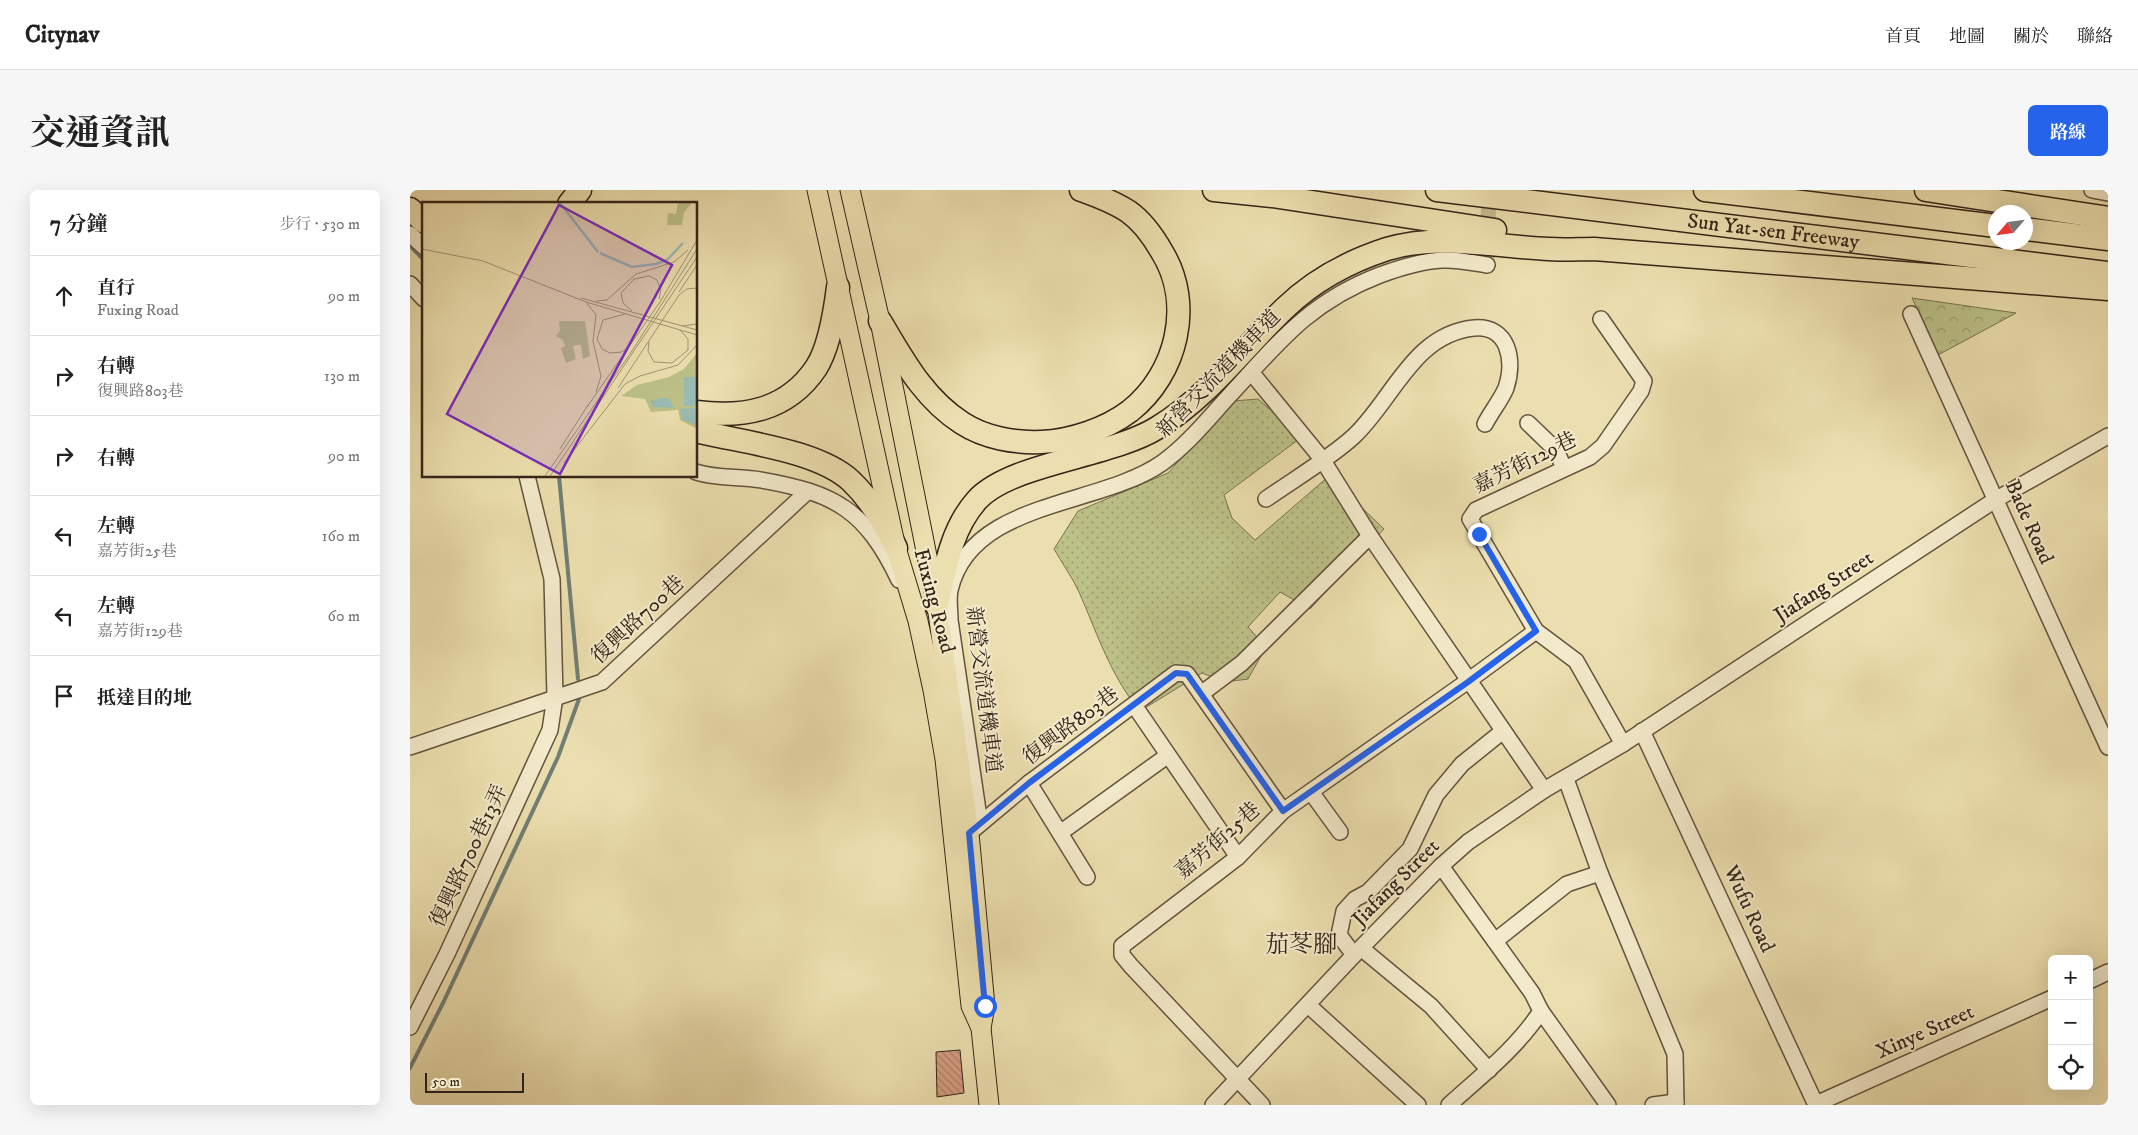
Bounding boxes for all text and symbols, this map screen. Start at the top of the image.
text: Citynav [25,20,99,50]
text: 首頁 [1885,26,1921,48]
text: 地圖 [1949,26,1985,48]
text: 關於 [2013,26,2049,48]
text: 聯絡 [2077,26,2113,48]
button: 路線 [2028,105,2108,156]
text: 交通資訊 [30,112,170,156]
inset map [422,202,698,478]
north arrow [1988,205,2033,250]
street label: Sun Yat-sen Freeway [1686,208,1862,255]
text: 7 分鐘 [50,212,108,238]
text: 步行 · 530 m [279,214,360,234]
text: 直行 [97,277,135,300]
icon: ahead [50,282,78,310]
text: 90 m [328,286,360,306]
text: Fuxing Road [97,300,179,320]
street label: 新營交流道機車道 [1151,305,1287,443]
text: 右轉 [97,355,135,378]
icon: right [50,362,78,390]
text: 130 m [324,366,360,386]
text: 復興路803巷 [97,381,184,401]
street label: 嘉芳街129巷 [1469,427,1581,499]
icon: right [50,442,78,470]
text: 90 m [328,446,360,466]
text: 右轉 [97,447,135,470]
street label: Bade Road [1999,476,2059,569]
text: 左轉 [97,515,135,538]
icon: left [50,522,78,550]
route end [1468,523,1491,546]
text: 160 m [322,526,360,546]
text: 嘉芳街25巷 [97,541,177,561]
street label: Jiafang Street [1768,545,1879,630]
street label: Fuxing Road [908,546,961,657]
street label: 復興路700巷 [586,570,690,670]
text: 左轉 [97,595,135,618]
icon: left [50,602,78,630]
street label: 新營交流道機車道 [960,605,1006,775]
text: 60 m [328,606,360,626]
text: 嘉芳街129巷 [97,621,183,641]
street label: 復興路803巷 [1018,681,1124,771]
icon: arrive [50,682,78,710]
text: 抵達目的地 [97,687,192,710]
street label: 復興路700巷13弄 [425,781,513,931]
street label: 嘉芳街25巷 [1170,797,1266,885]
street label: Jiafang Street [1345,834,1445,934]
street label: Wufu Road [1717,860,1781,957]
district label: 茄苳腳 [1265,930,1337,960]
map controls [2048,955,2093,1090]
button: + [2048,955,2093,1000]
route start [974,995,997,1018]
street label: Xinye Street [1872,999,1978,1065]
button: − [2048,1000,2093,1045]
button: locate [2048,1045,2093,1090]
scale bar [425,1070,524,1093]
text: 50 m [432,1073,460,1091]

